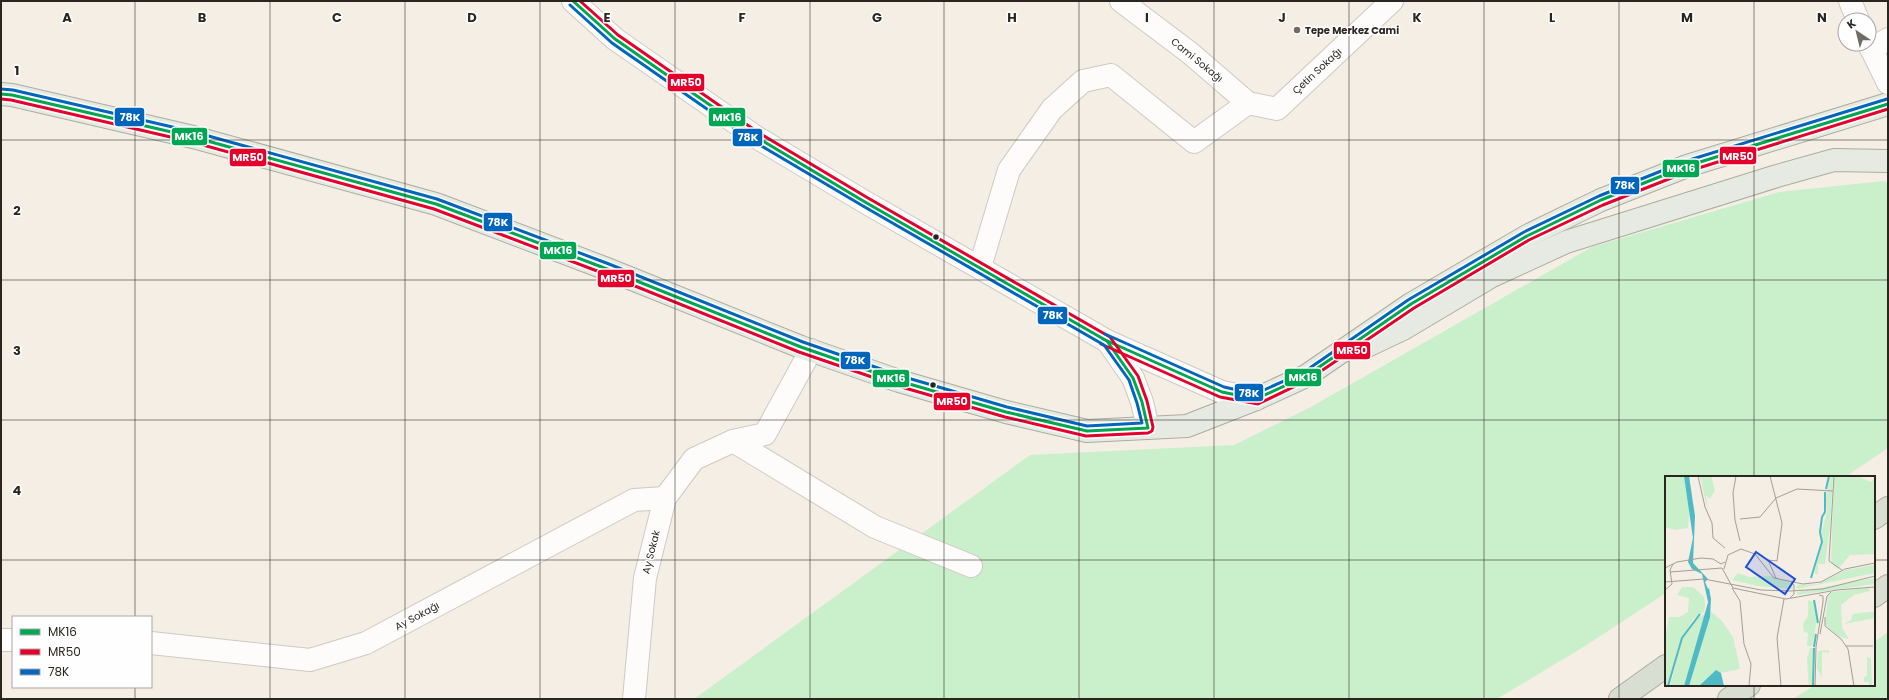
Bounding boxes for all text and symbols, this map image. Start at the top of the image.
text: A [62,8,72,27]
text: B [198,8,207,27]
text: C [332,8,342,27]
text: D [467,8,477,27]
text: E [603,8,611,27]
text: F [738,8,746,27]
text: G [872,8,882,27]
text: H [1007,8,1017,27]
text: I [1145,8,1149,27]
text: J [1278,8,1286,27]
text: K [1412,8,1422,27]
text: L [1549,8,1555,27]
text: M [1681,8,1693,27]
text: N [1817,8,1827,27]
north arrow [1837,12,1877,52]
text: K [1844,15,1859,33]
place label: Tepe Merkez Cami [1305,23,1399,38]
marker: Tepe Merkez Cami [1292,25,1302,35]
street label: Cami Sokağı [1168,34,1226,86]
street label: Çetin Sokağı [1289,44,1345,98]
text: 1 [15,61,19,80]
line badge: MR50 [667,73,705,92]
text: MR50 [670,74,702,90]
line badge: 78K [114,107,145,127]
line badge: MK16 [708,107,746,127]
text: 78K [120,109,141,125]
text: MK16 [713,109,741,125]
line badge: MK16 [171,127,208,146]
text: MK16 [175,128,203,144]
line badge: 78K [732,128,763,147]
text: 78K [738,129,759,145]
line badge: MR50 [1719,146,1757,165]
line badge: MR50 [229,148,267,167]
text: MR50 [1722,148,1754,164]
text: MR50 [232,149,264,165]
line badge: MK16 [1662,159,1700,178]
text: MK16 [1667,160,1695,176]
line badge: 78K [1610,176,1640,195]
text: 78K [1615,177,1636,193]
text: 2 [13,201,21,220]
line badge: 78K [483,212,513,232]
text: 78K [488,214,509,230]
unlabelled marker [931,232,941,242]
line badge: MK16 [539,241,577,260]
text: MK16 [544,242,572,258]
line badge: MR50 [597,269,635,288]
text: MR50 [600,270,632,286]
line badge: 78K [1037,306,1068,325]
text: 78K [1043,307,1064,323]
text: 3 [13,341,21,360]
line badge: MR50 [1333,341,1371,360]
text: MR50 [1336,342,1368,358]
line badge: 78K [840,351,871,370]
text: 78K [845,352,866,368]
line badge: MK16 [1284,368,1322,387]
line badge: MK16 [872,369,910,388]
text: MK16 [1289,369,1317,385]
text: MK16 [877,370,905,386]
unlabelled marker [928,380,938,390]
line badge: 78K [1234,383,1264,402]
text: 78K [1239,385,1260,401]
line badge: MR50 [933,392,971,411]
text: MR50 [936,393,968,409]
inset map [1665,476,1875,686]
text: 4 [13,481,22,500]
street label: Ay Sokak [638,528,664,575]
street label: Ay Sokağı [392,598,442,634]
legend [12,616,152,688]
text: MK16 [48,623,77,640]
text: MR50 [48,643,81,660]
text: 78K [48,663,69,680]

